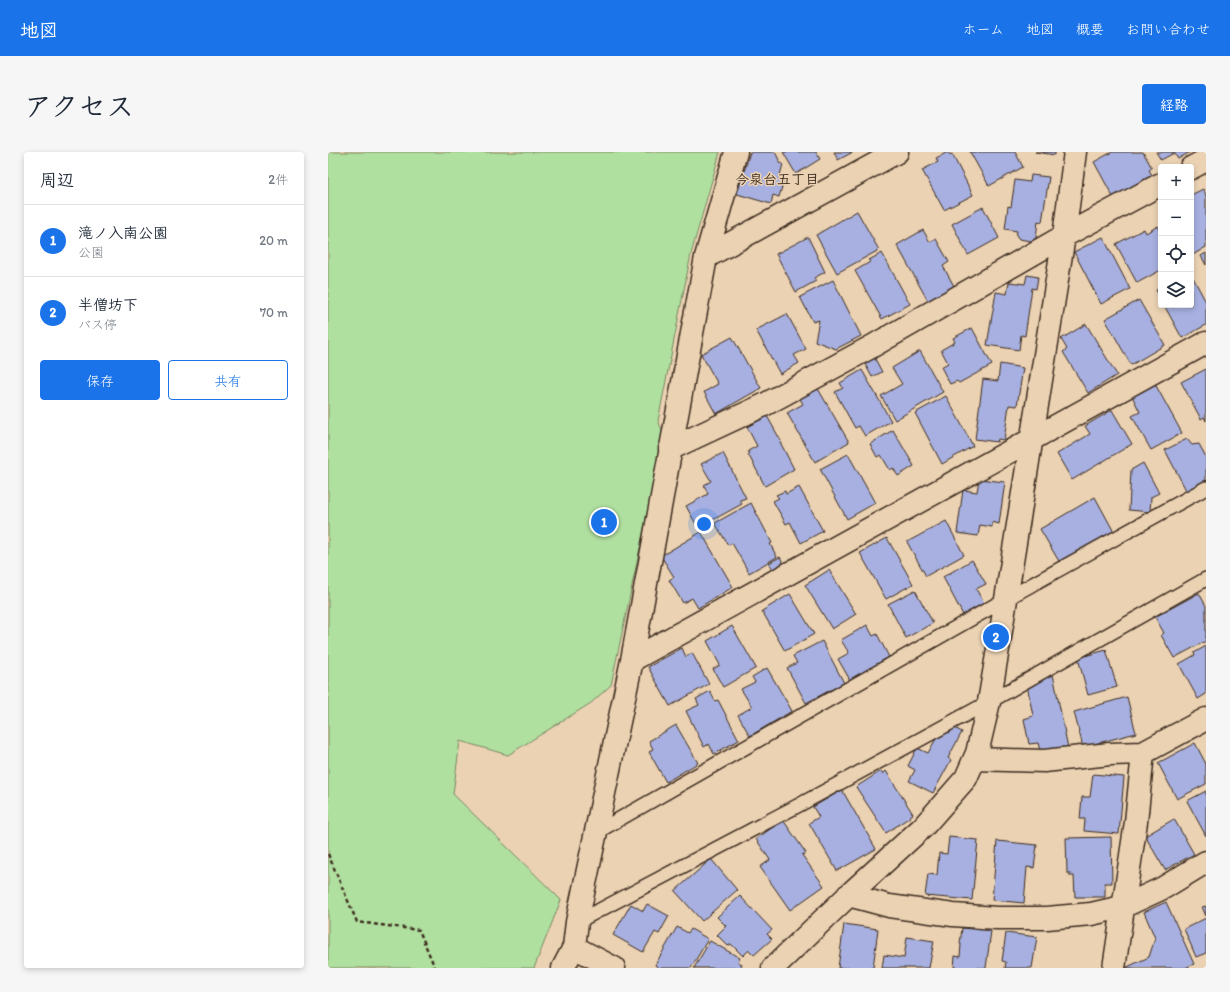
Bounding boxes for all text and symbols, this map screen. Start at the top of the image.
text: 地図 [20,19,58,42]
text: ホーム [963,21,1004,38]
text: 地図 [1026,21,1054,38]
text: 概要 [1076,21,1104,38]
text: お問い合わせ [1126,21,1210,38]
button: 経路 [1142,84,1206,124]
text: アクセス [24,89,134,123]
map controls [1158,164,1194,308]
button: + [1158,164,1194,200]
text: 周辺 [40,170,74,190]
district label: 今泉台五丁目 [735,171,819,188]
text: 2件 [268,172,288,187]
button: − [1158,200,1194,236]
text: 滝ノ入南公園 [78,224,168,242]
text: 1 [50,233,56,248]
text: 20 m [259,233,288,248]
button: locate [1158,236,1194,272]
text: 公園 [78,245,104,260]
button: layers [1158,272,1194,308]
text: 半僧坊下 [78,296,138,314]
text: 2 [50,305,56,320]
text: 70 m [260,305,288,320]
text: バス停 [78,317,117,332]
button: 保存 [40,360,160,400]
button: 共有 [168,360,288,400]
pin: 1 [591,507,617,537]
your location [694,514,714,534]
pin: 2 [983,622,1009,652]

